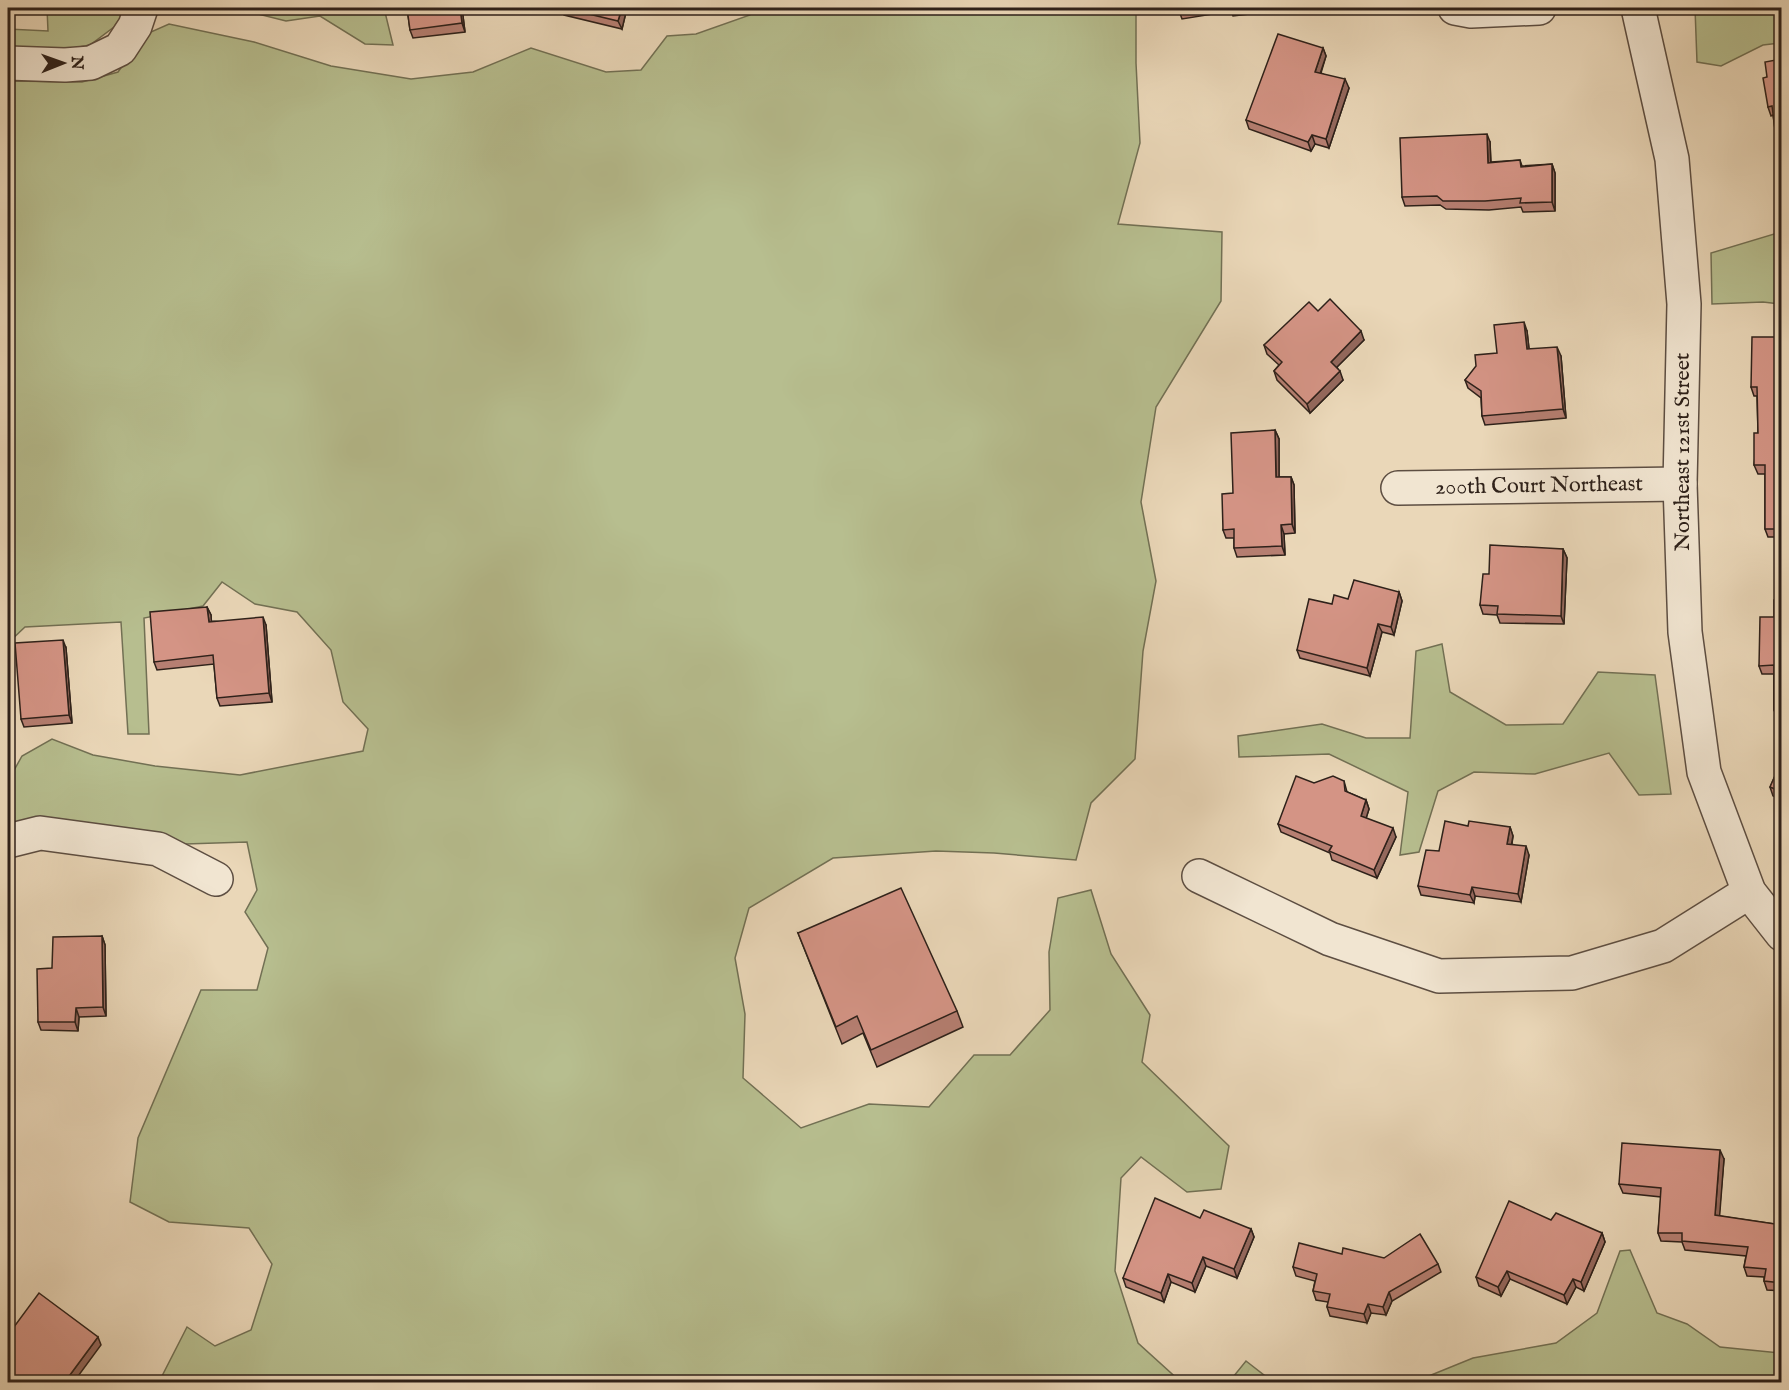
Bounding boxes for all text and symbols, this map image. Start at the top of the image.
north arrow [33,33,93,93]
text: N [66,55,86,70]
street label: Northeast 121st Street [1669,352,1697,551]
street label: 200th Court Northeast [1435,470,1644,502]

